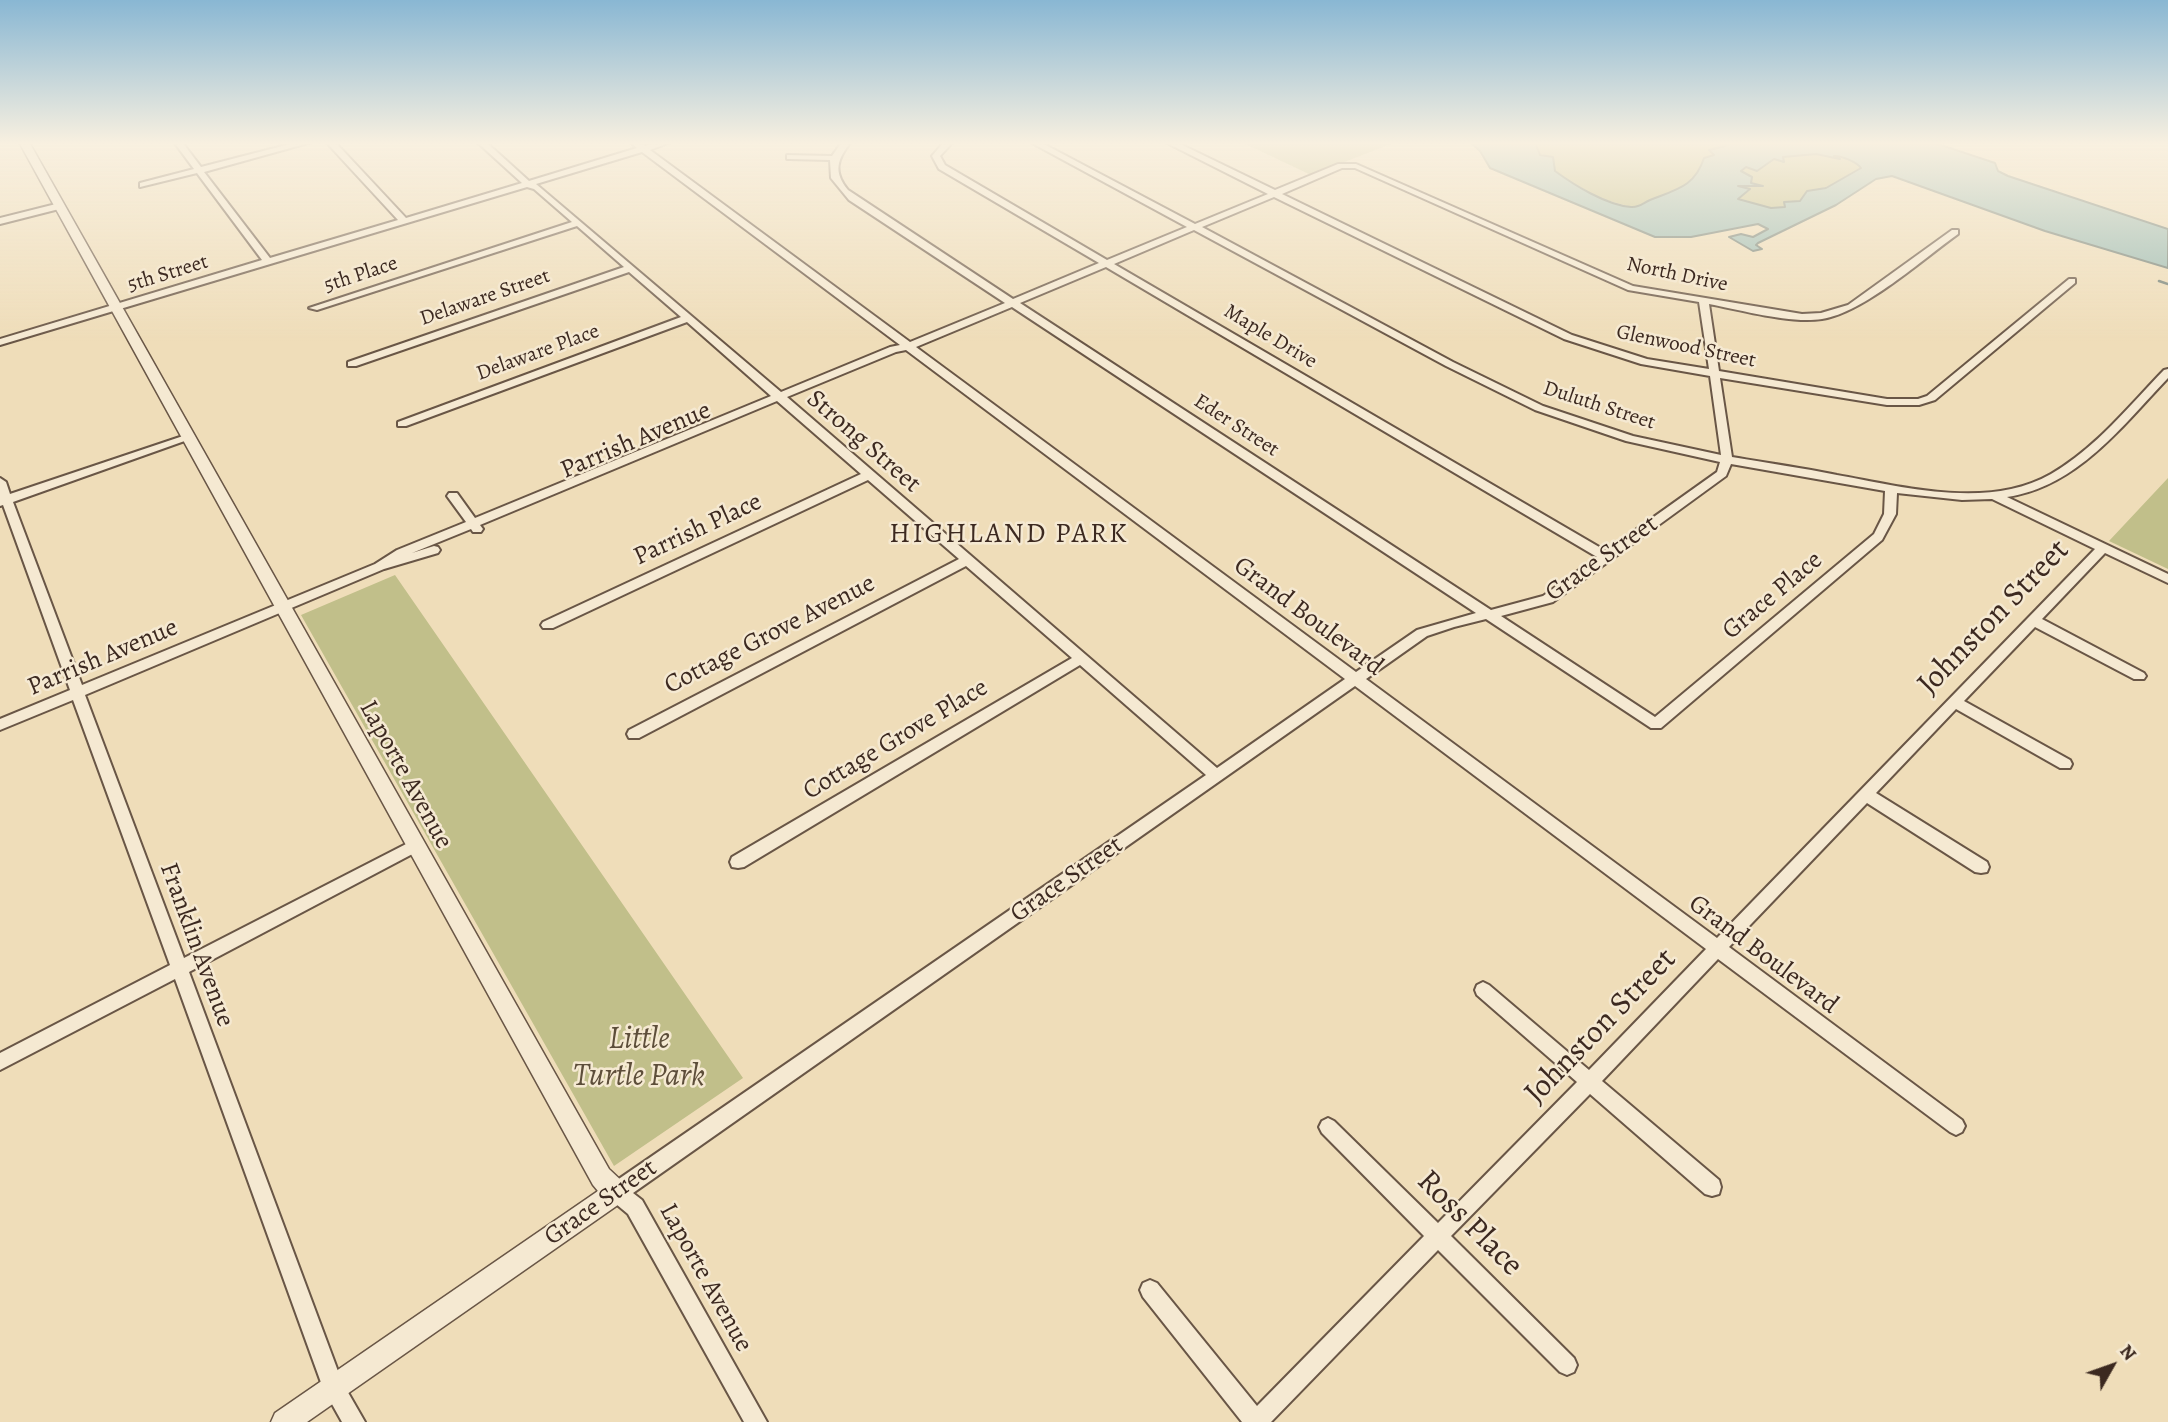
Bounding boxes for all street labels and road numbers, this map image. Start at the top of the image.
street label: 5th Street [125,250,211,298]
street label: 5th Place [321,251,401,299]
street label: North Drive [1624,252,1730,298]
street label: Delaware Street [417,264,553,332]
street label: Maple Drive [1219,299,1321,375]
street label: Delaware Place [473,319,603,387]
street label: Glenwood Street [1614,320,1758,374]
street label: Duluth Street [1540,376,1658,436]
street label: Strong Street [799,384,927,500]
street label: Eder Street [1189,389,1283,463]
street label: Parrish Avenue [556,395,716,487]
street label: Parrish Place [629,487,767,573]
street label: Grace Street [1540,509,1664,609]
street label: Johnston Street [1910,532,2078,704]
street label: Grace Place [1717,545,1829,647]
street label: Grand Boulevard [1227,551,1389,683]
street label: Cottage Grove Avenue [659,568,881,702]
street label: Parrish Avenue [23,612,183,704]
street label: Cottage Grove Place [798,673,994,807]
street label: Laporte Avenue [351,695,459,855]
street label: Grace Street [1005,830,1129,930]
street label: Franklin Avenue [152,859,240,1031]
street label: Grand Boulevard [1682,889,1844,1021]
street label: Johnston Street [1517,941,1685,1113]
street label: Grace Street [539,1153,663,1253]
street label: Ross Place [1408,1163,1530,1285]
street label: Laporte Avenue [651,1198,759,1358]

